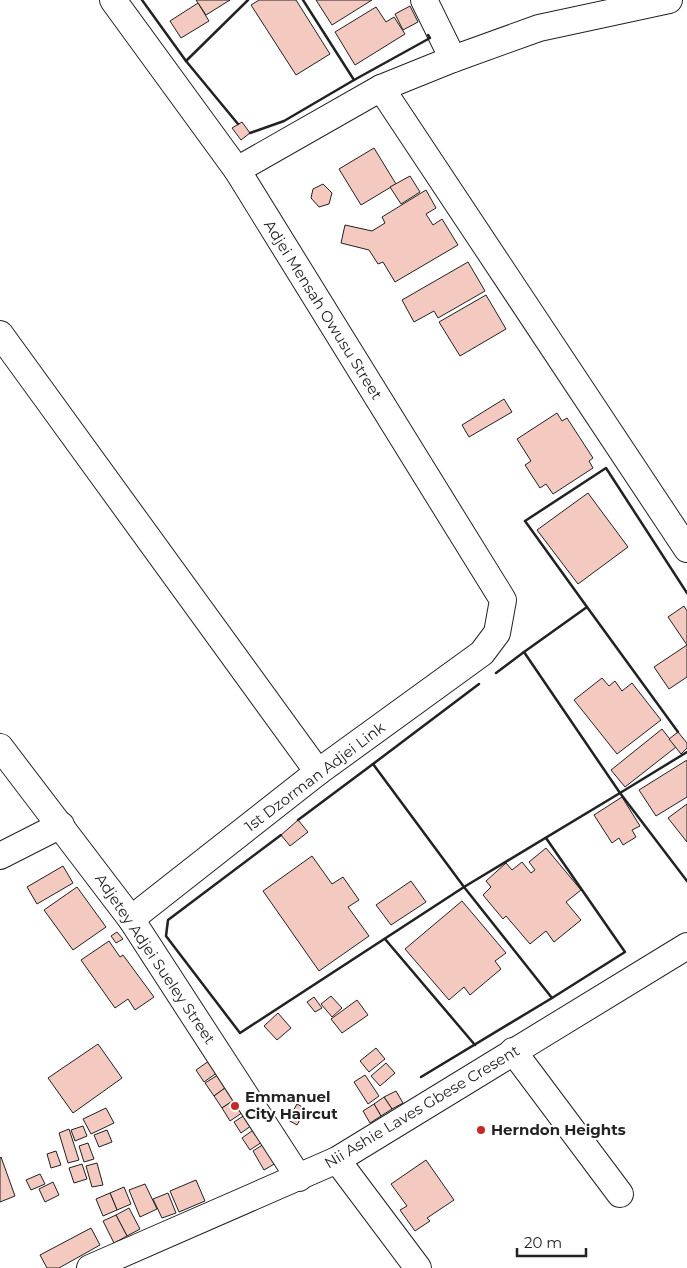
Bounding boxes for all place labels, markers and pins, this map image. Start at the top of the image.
place label: Emmanuel City Haircut [245,1087,338,1123]
marker: Emmanuel City Haircut [229,1100,241,1112]
place label: Herndon Heights [491,1120,626,1139]
marker: Herndon Heights [475,1124,487,1136]

